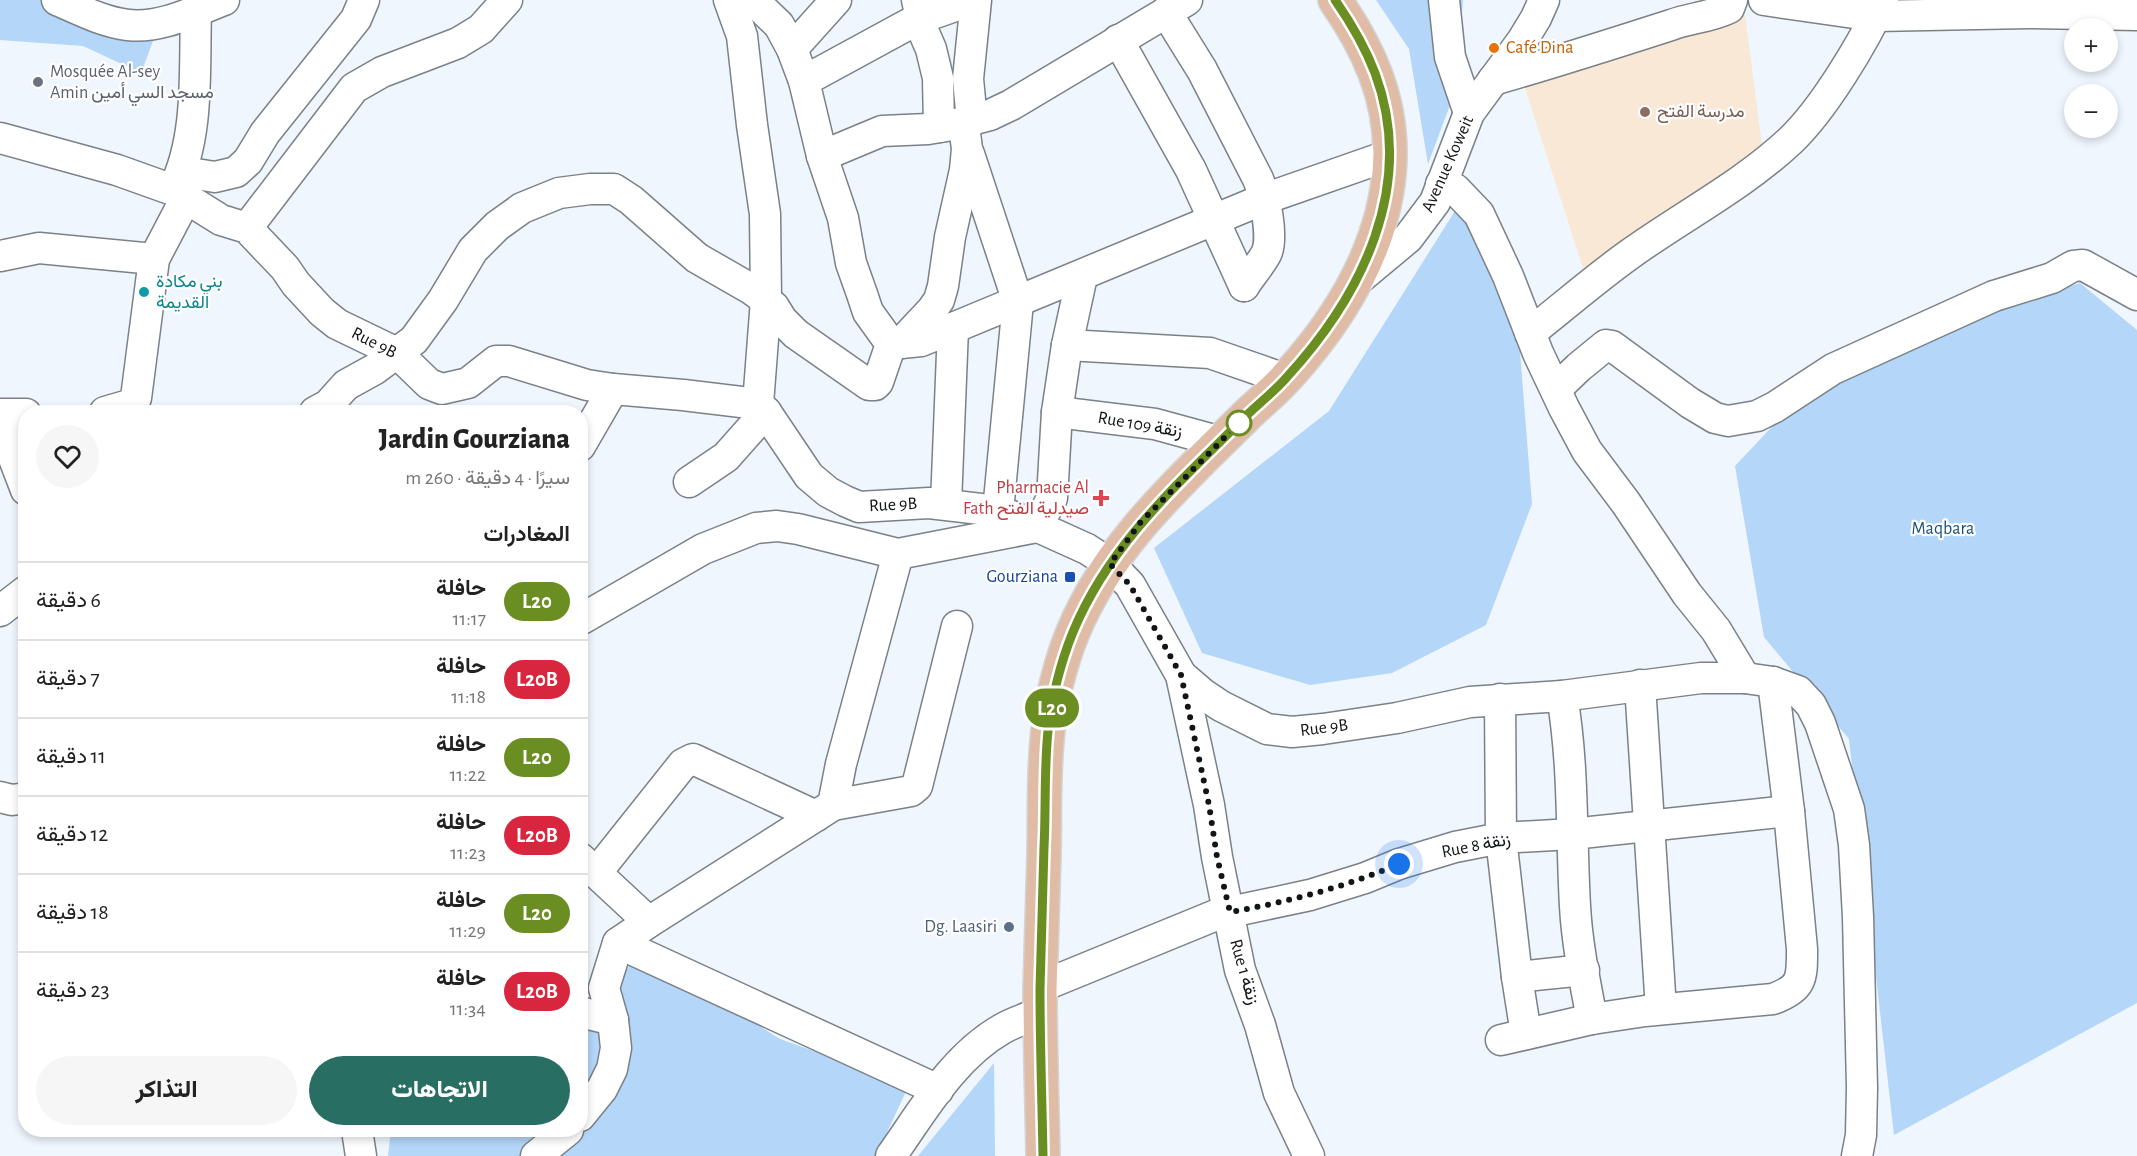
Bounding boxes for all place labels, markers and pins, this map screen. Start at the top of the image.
place label: Café Dina [1506,39,1573,57]
marker: Café Dina [1487,41,1501,55]
place label: Mosquée Al-sey Amin مسجد السي أمين [50,63,214,107]
marker: Mosquée Al-sey Amin مسجد السي أمين [31,75,45,89]
place label: مدرسة الفتح [1657,103,1745,123]
marker: مدرسة الفتح [1638,105,1652,119]
place label: بني مكادة القديمة [156,273,223,312]
marker: بني مكادة القديمة [137,285,151,299]
unlabelled marker [1226,410,1252,436]
place label: Pharmacie Al Fath صيدلية الفتح [963,479,1089,520]
marker: Pharmacie Al Fath صيدلية الفتح [1094,491,1108,505]
place label: Gourziana [986,568,1058,586]
marker: Gourziana [1063,570,1077,584]
place label: Dg. Laasiri [924,918,997,936]
marker: Dg. Laasiri [1002,920,1016,934]

